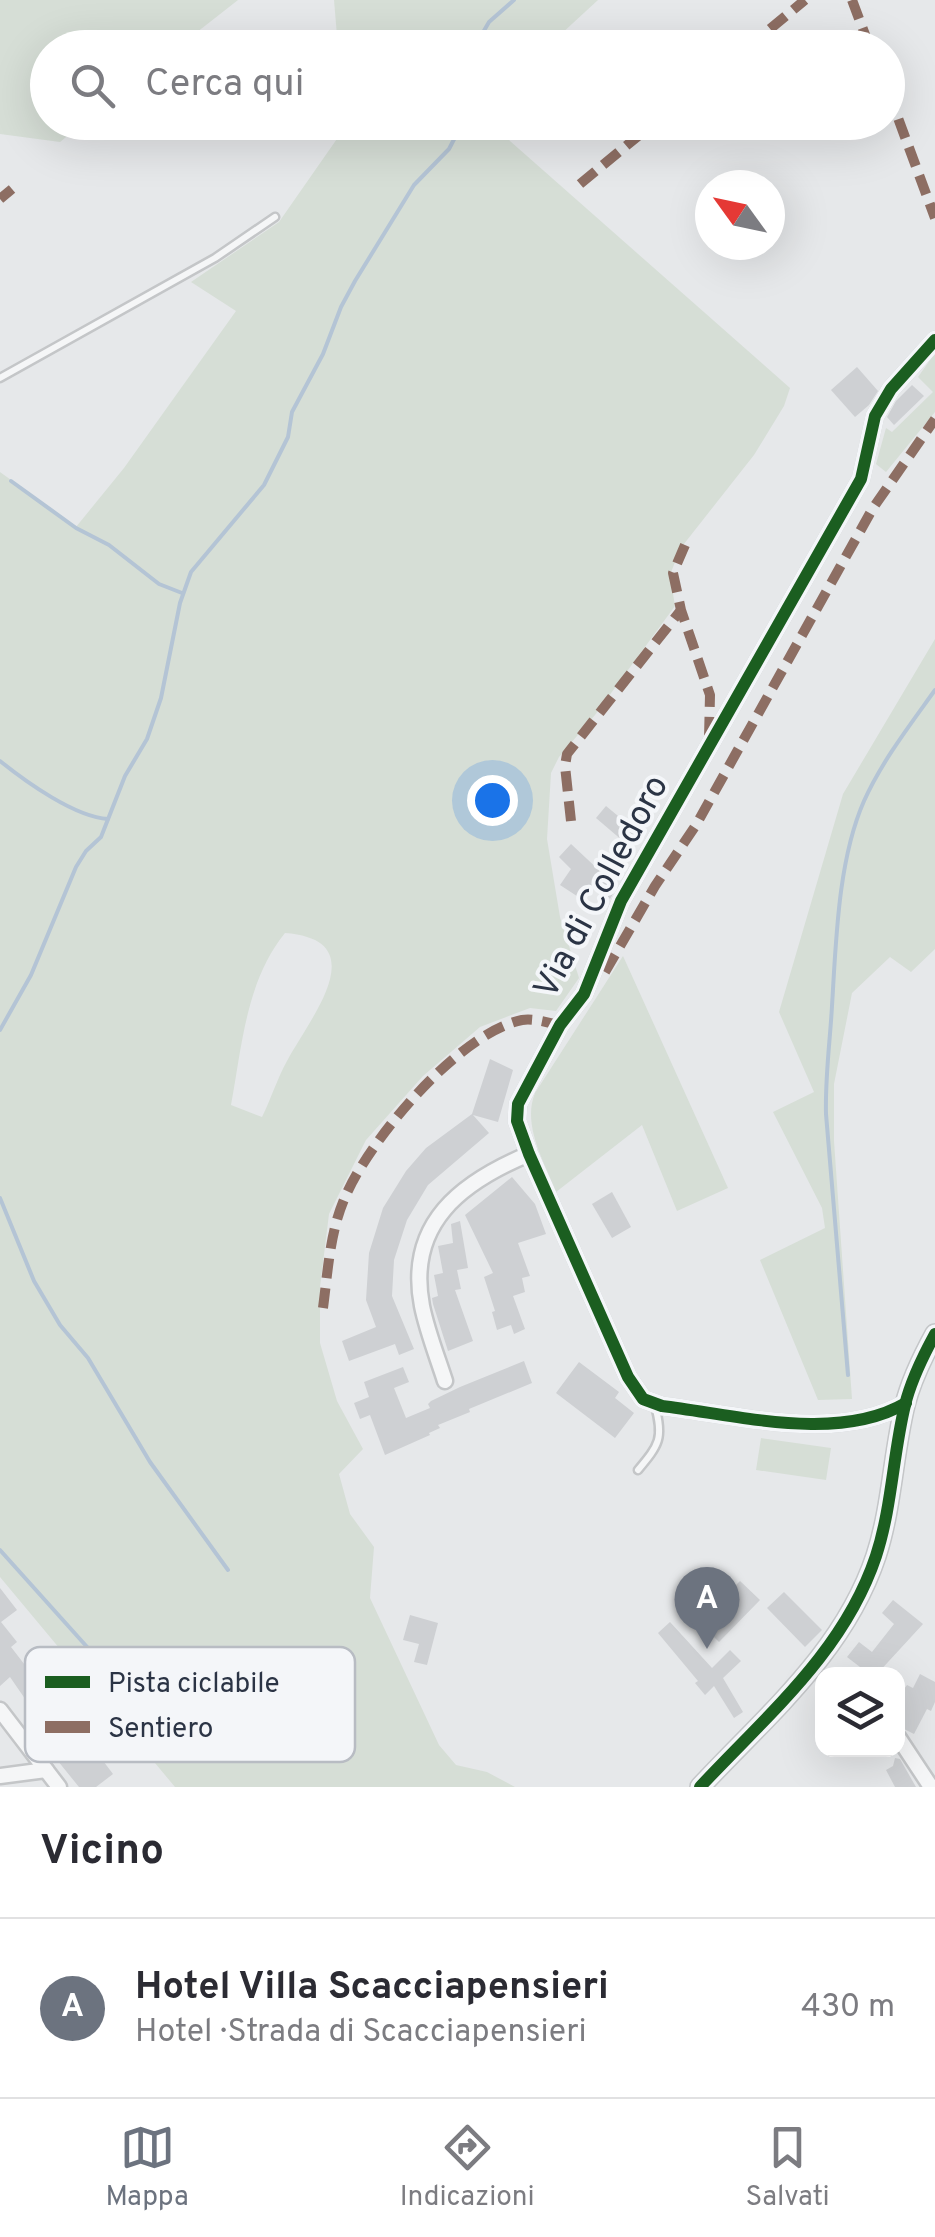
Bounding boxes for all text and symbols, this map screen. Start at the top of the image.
search box [30,30,905,140]
icon: search [65,58,120,113]
text: Cerca qui [145,61,304,110]
north arrow [695,170,785,260]
street label: Via di Colledoro [525,768,680,1007]
your location [467,775,518,826]
pin: A [674,1566,740,1649]
legend [25,1647,355,1762]
text: Pista ciclabile [108,1667,280,1703]
map controls [815,1667,905,1757]
button: layers [815,1667,905,1757]
text: Sentiero [108,1712,213,1748]
text: Vicino [40,1826,164,1879]
text: Hotel Villa Scacciapensieri [135,1964,609,2013]
text: A [61,1988,84,2028]
text: 430 m [801,1988,895,2028]
text: Hotel · Strada di Scacciapensieri [135,2013,587,2053]
tab: Mappa [105,2120,189,2216]
tab: Indicazioni [400,2120,535,2216]
tab: Salvati [746,2120,830,2216]

